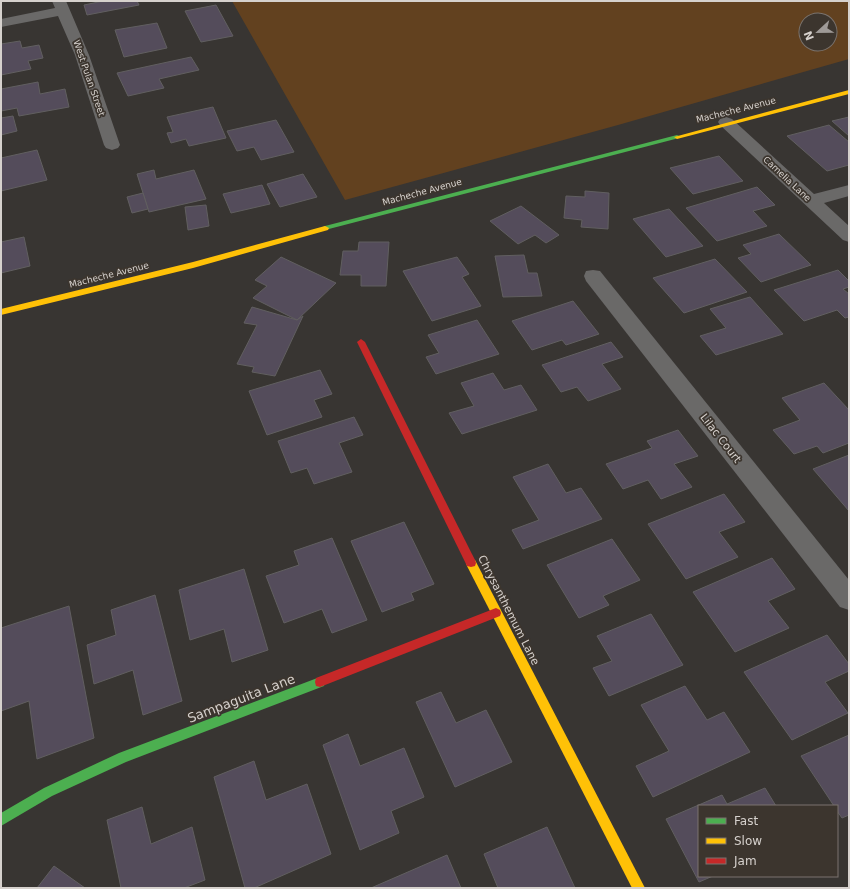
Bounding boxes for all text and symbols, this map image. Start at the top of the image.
north arrow [798,12,838,52]
text: N [801,29,817,42]
street label: West Pulan Street [71,39,107,118]
street label: Macheche Avenue [695,95,777,125]
street label: Camelia Lane [761,154,813,204]
street label: Macheche Avenue [381,176,463,207]
street label: Macheche Avenue [68,260,150,290]
street label: Lilac Court [697,411,744,466]
street label: Chrysanthemum Lane [475,553,542,668]
street label: Sampaguita Lane [185,671,297,726]
legend [698,805,838,877]
text: Fast [734,814,758,828]
text: Slow [734,834,762,848]
text: Jam [733,854,757,868]

